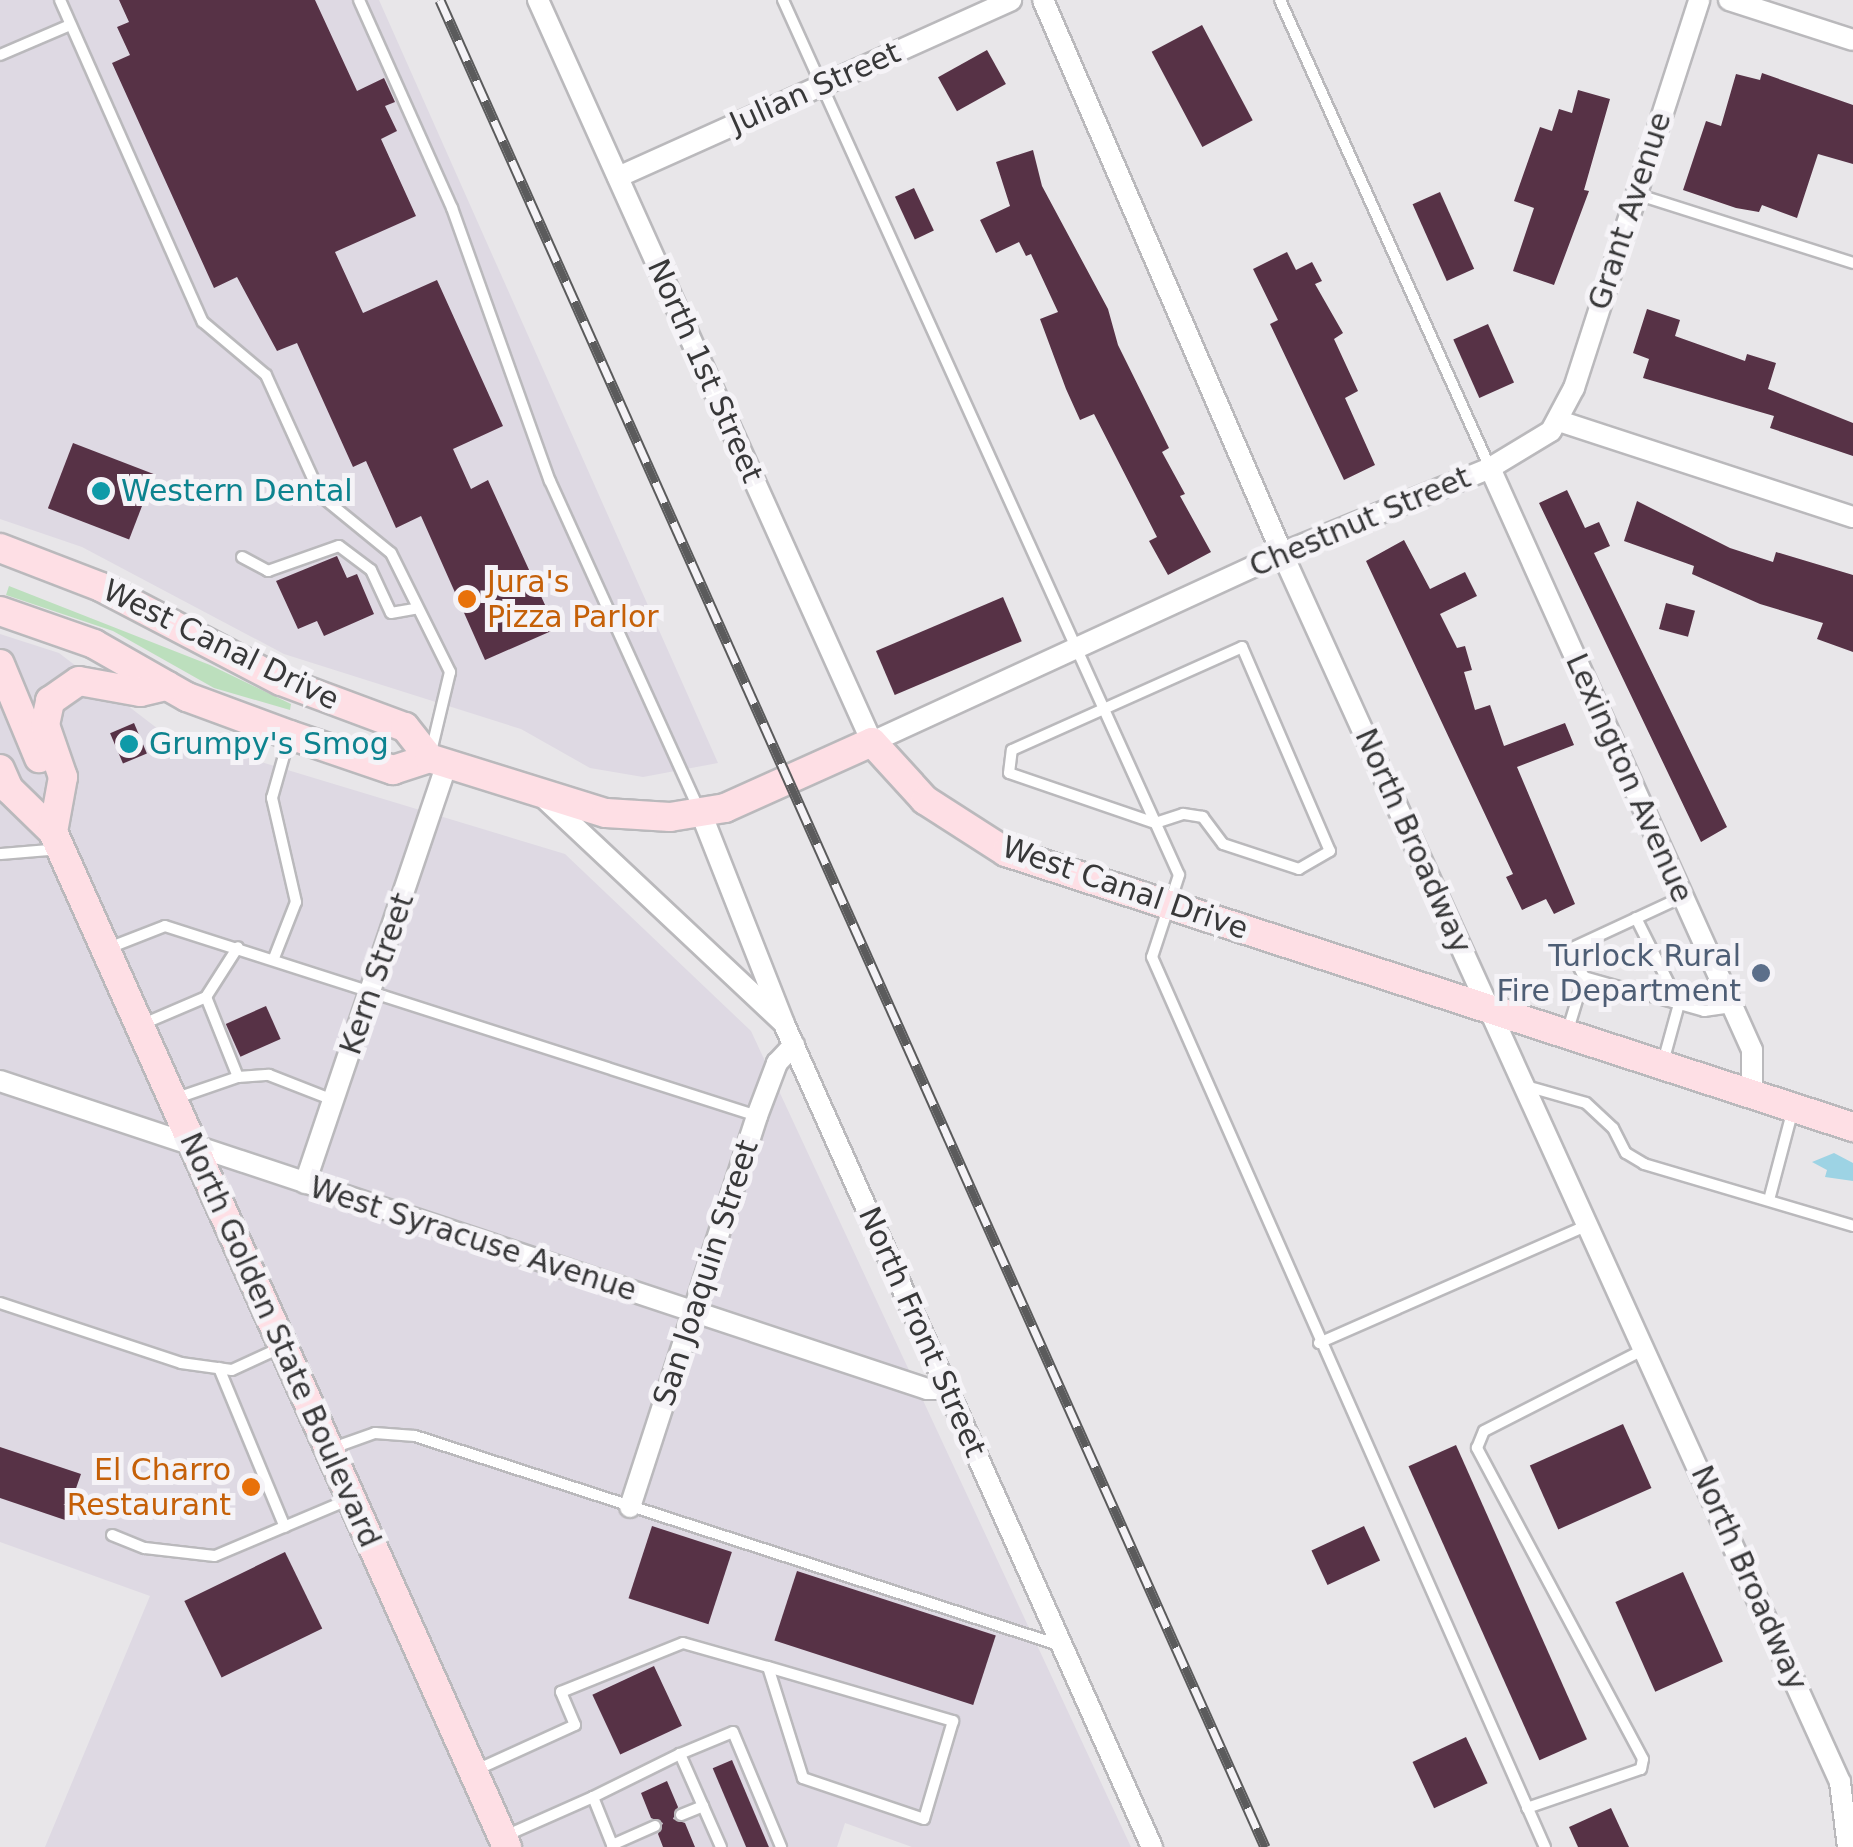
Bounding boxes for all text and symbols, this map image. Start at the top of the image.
street label: Julian Street [724,34,906,142]
street label: Grant Avenue [1581,108,1679,314]
street label: North 1st Street [640,254,770,488]
street label: Chestnut Street [1244,459,1476,585]
place label: Western Dental [121,473,353,509]
marker: Western Dental [90,480,112,502]
place label: Jura's Pizza Parlor [487,564,659,634]
street label: West Canal Drive [97,572,345,718]
marker: Jura's Pizza Parlor [456,588,478,610]
street label: Lexington Avenue [1558,648,1700,908]
street label: North Broadway [1347,723,1479,959]
place label: Grumpy's Smog [149,726,389,762]
marker: Grumpy's Smog [118,733,140,755]
street label: West Canal Drive [997,829,1253,947]
street label: Kern Street [333,889,421,1059]
place label: Turlock Rural Fire Department [1496,938,1741,1008]
marker: Turlock Rural Fire Department [1750,962,1772,984]
street label: North Golden State Boulevard [172,1127,388,1553]
street label: San Joaquin Street [646,1135,766,1411]
street label: West Syracuse Avenue [305,1169,641,1309]
street label: North Front Street [851,1201,993,1463]
place label: El Charro Restaurant [67,1452,231,1522]
street label: North Broadway [1683,1460,1815,1696]
marker: El Charro Restaurant [240,1476,262,1498]

